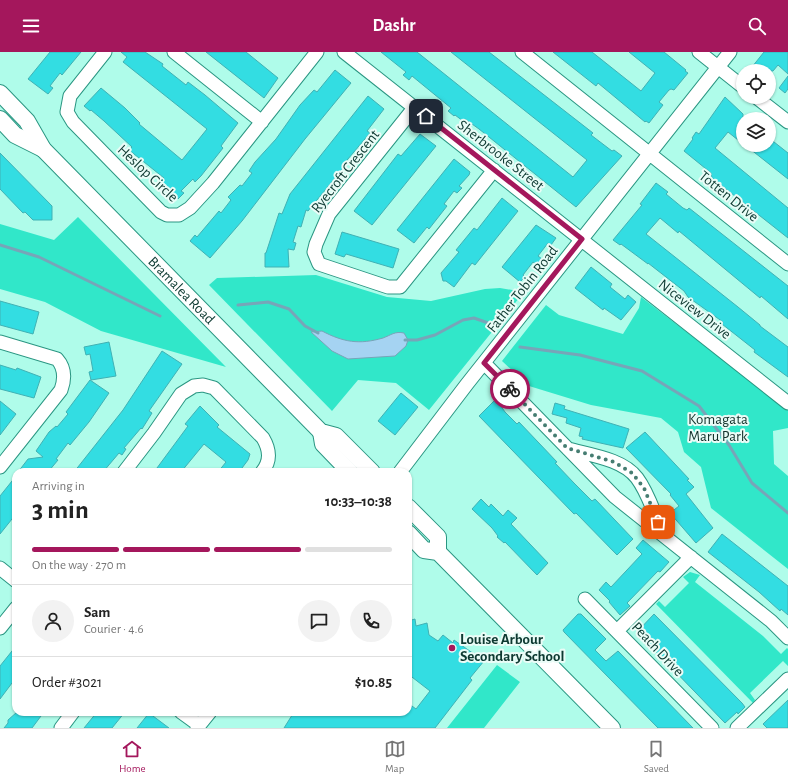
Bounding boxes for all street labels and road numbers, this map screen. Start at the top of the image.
street label: Sherbrooke Street [455,117,547,194]
street label: Ryecroft Crescent [309,127,382,216]
street label: Heslop Circle [115,142,181,205]
street label: Totten Drive [696,168,761,225]
street label: Father Tobin Road [484,243,561,335]
street label: Bramalea Road [145,254,218,327]
street label: Niceview Drive [656,277,734,342]
street label: Peach Drive [629,619,686,679]

